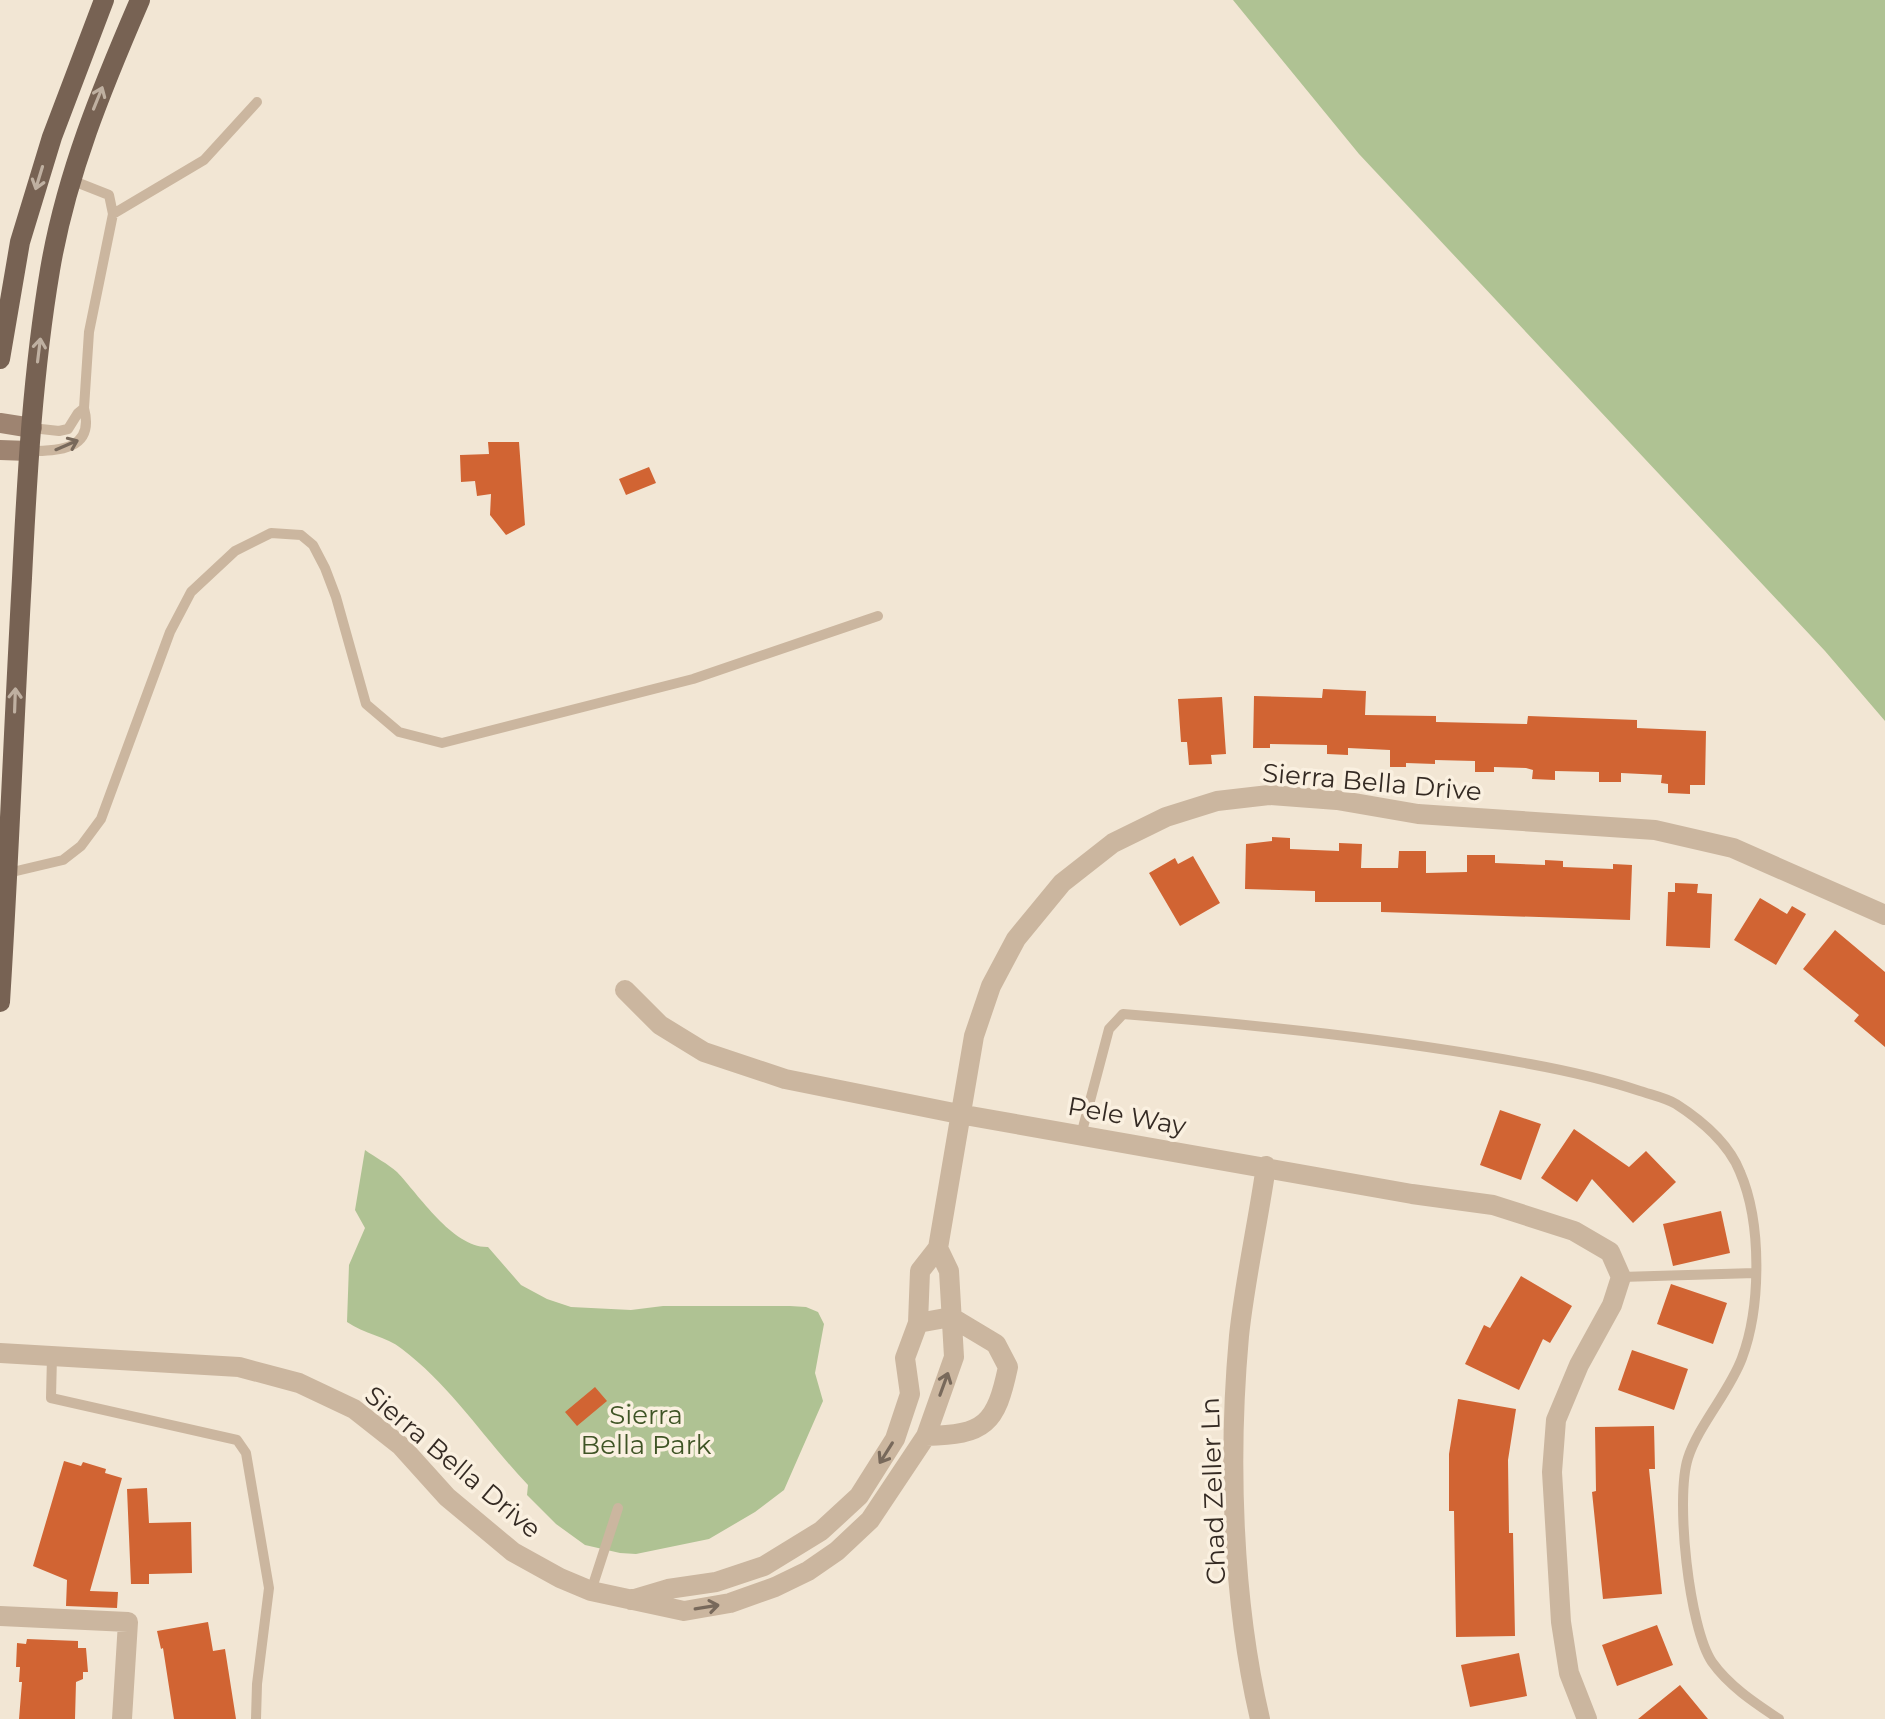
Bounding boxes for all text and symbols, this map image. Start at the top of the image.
one-way arrow [92,86,106,111]
one-way arrow [31,165,46,191]
one-way arrow [32,337,47,364]
one-way arrow [54,437,78,452]
one-way arrow [8,687,23,714]
street label: Sierra Bella Drive [1261,756,1483,808]
street label: Pele Way [1065,1090,1190,1142]
one-way arrow [938,1372,953,1397]
street label: Sierra Bella Drive [358,1379,548,1545]
street label: Chad Zeller Ln [1194,1397,1232,1585]
park label: Sierra Bella Park [581,1399,712,1461]
one-way arrow [877,1441,893,1464]
one-way arrow [694,1598,720,1613]

